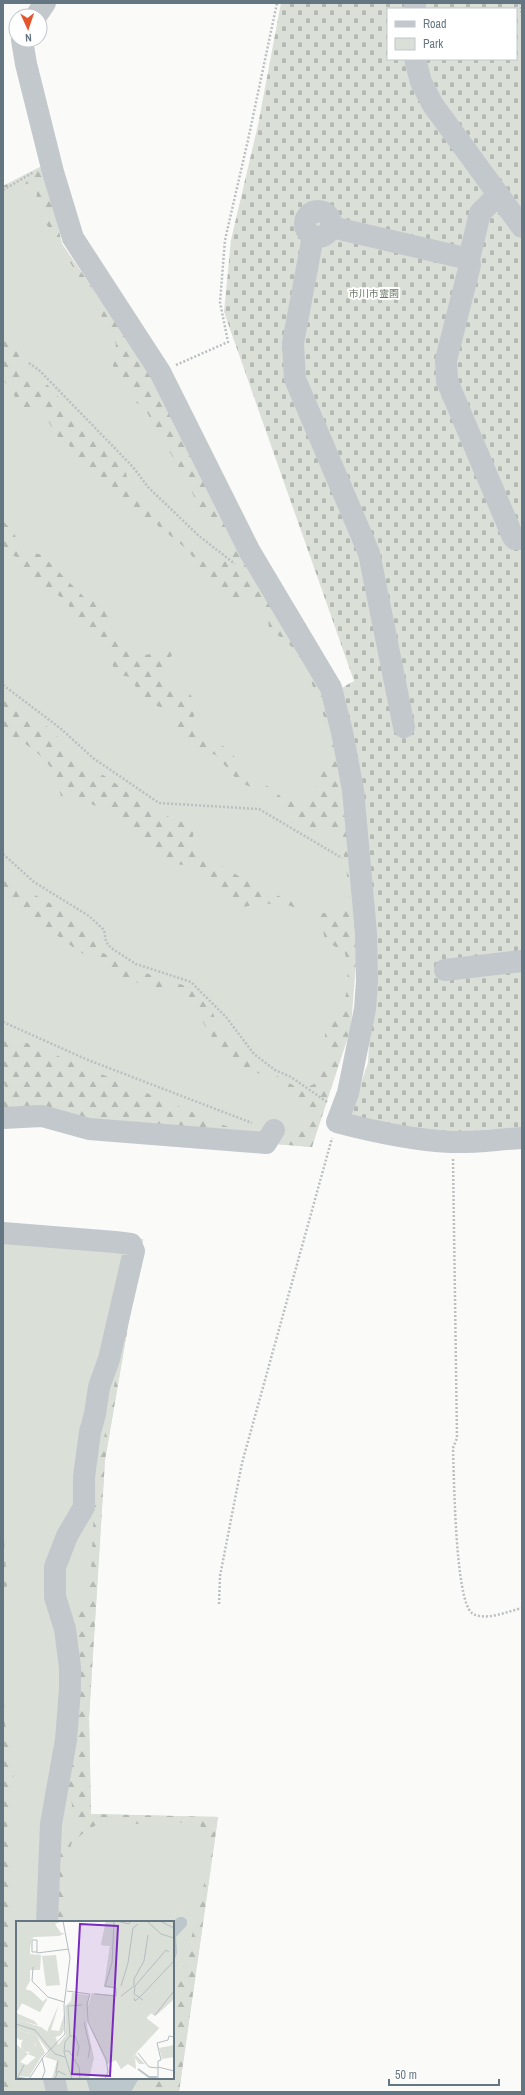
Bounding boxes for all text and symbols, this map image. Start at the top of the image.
north arrow [8,8,48,48]
legend [387,8,517,60]
text: Road [423,16,447,32]
text: N [25,31,32,45]
text: Park [423,36,443,52]
park label: 市川市霊園 [349,287,399,300]
inset map [16,1921,174,2079]
scale bar [389,2061,499,2087]
text: 50 m [395,2067,417,2083]

